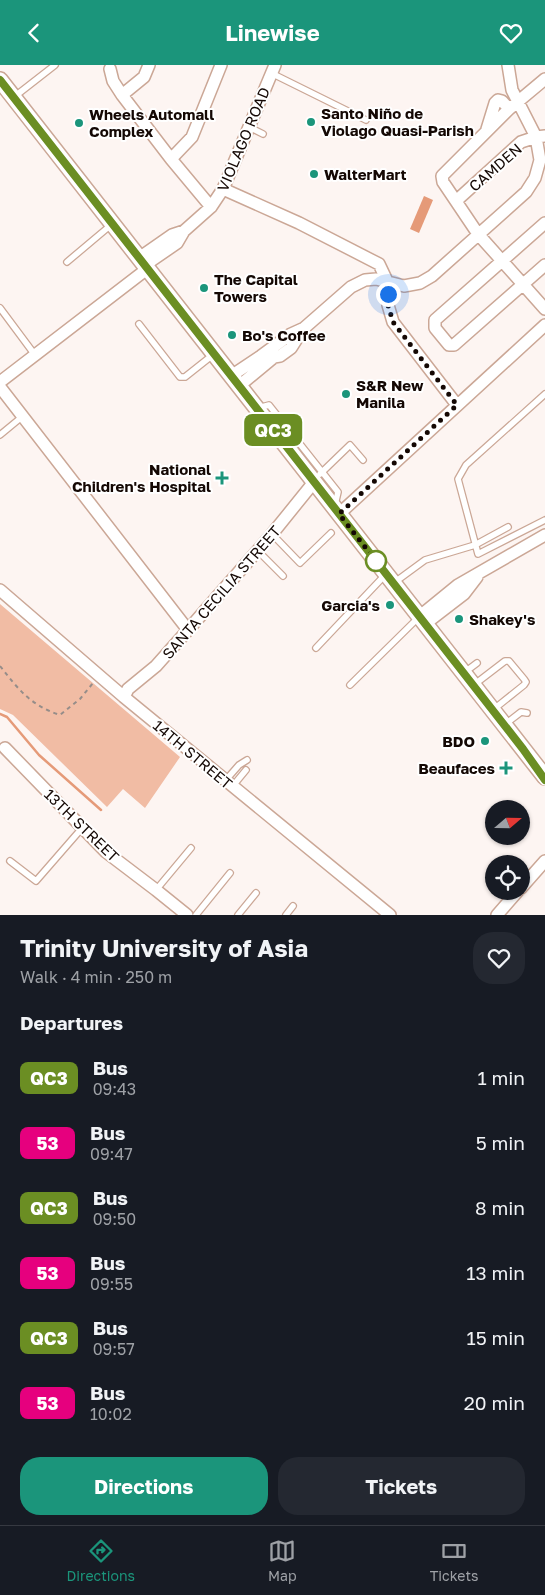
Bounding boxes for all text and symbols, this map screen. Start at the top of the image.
icon: back [20,19,48,47]
text: Linewise [225,19,320,46]
icon: heart [497,19,525,47]
street label: VIOLAGO ROAD [213,84,273,194]
place label: Santo Niño de Violago Quasi-Parish [321,104,474,139]
place label: Wheels Automall Complex [89,105,214,140]
marker: Santo Niño de Violago Quasi-Parish [305,116,317,128]
marker: Wheels Automall Complex [73,117,85,129]
street label: CAMDEN [465,139,525,195]
place label: WalterMart [324,165,407,183]
marker: WalterMart [308,168,320,180]
place label: The Capital Towers [214,270,298,305]
marker: The Capital Towers [198,282,210,294]
your location [376,282,401,307]
place label: Bo's Coffee [242,326,326,344]
marker: Bo's Coffee [226,329,238,341]
place label: S&R New Manila [356,376,424,411]
marker: S&R New Manila [340,388,352,400]
line badge: QC3 [244,414,302,446]
text: QC3 [254,419,292,441]
place label: National Children's Hospital [72,460,211,495]
marker: National Children's Hospital [215,471,229,485]
street label: SANTA CECILIA STREET [158,522,284,662]
unlabelled marker [365,550,387,572]
place label: Garcia's [321,596,380,614]
marker: Garcia's [384,599,396,611]
place label: Shakey's [469,610,535,628]
marker: Shakey's [453,613,465,625]
street label: 14TH STREET [150,716,236,792]
place label: BDO [442,732,475,750]
marker: BDO [479,735,491,747]
place label: Beaufaces [418,759,495,777]
marker: Beaufaces [499,761,513,775]
street label: 13TH STREET [41,785,123,865]
north arrow [485,800,530,845]
map controls [485,800,530,900]
button: locate [485,855,530,900]
button: heart [473,932,525,984]
text: Trinity University of Asia [20,933,308,962]
text: Walk · 4 min · 250 m [20,967,172,987]
text: Departures [20,1011,123,1034]
text: Bus [93,1056,128,1079]
text: 1 min [477,1066,525,1089]
text: QC3 [30,1067,68,1089]
text: 09:43 [93,1079,136,1099]
text: Bus [90,1121,125,1144]
text: 5 min [476,1131,525,1154]
text: 53 [37,1132,58,1154]
text: 09:47 [90,1144,133,1164]
text: Bus [93,1186,128,1209]
text: 8 min [475,1196,525,1219]
text: QC3 [30,1197,68,1219]
text: 09:50 [93,1209,136,1229]
text: Bus [90,1251,125,1274]
text: 13 min [466,1261,525,1284]
text: 53 [37,1262,58,1284]
text: 09:55 [90,1274,133,1294]
text: Bus [93,1316,128,1339]
text: 15 min [466,1326,525,1349]
text: QC3 [30,1327,68,1349]
text: 09:57 [93,1339,135,1359]
text: Bus [90,1381,125,1404]
text: 20 min [464,1391,525,1414]
text: 53 [37,1392,58,1414]
text: 10:02 [90,1404,132,1424]
button: Directions [20,1457,268,1515]
button: Tickets [278,1457,525,1515]
tab: Directions [67,1537,135,1584]
tab: Map [268,1537,297,1584]
tab: Tickets [430,1537,478,1584]

